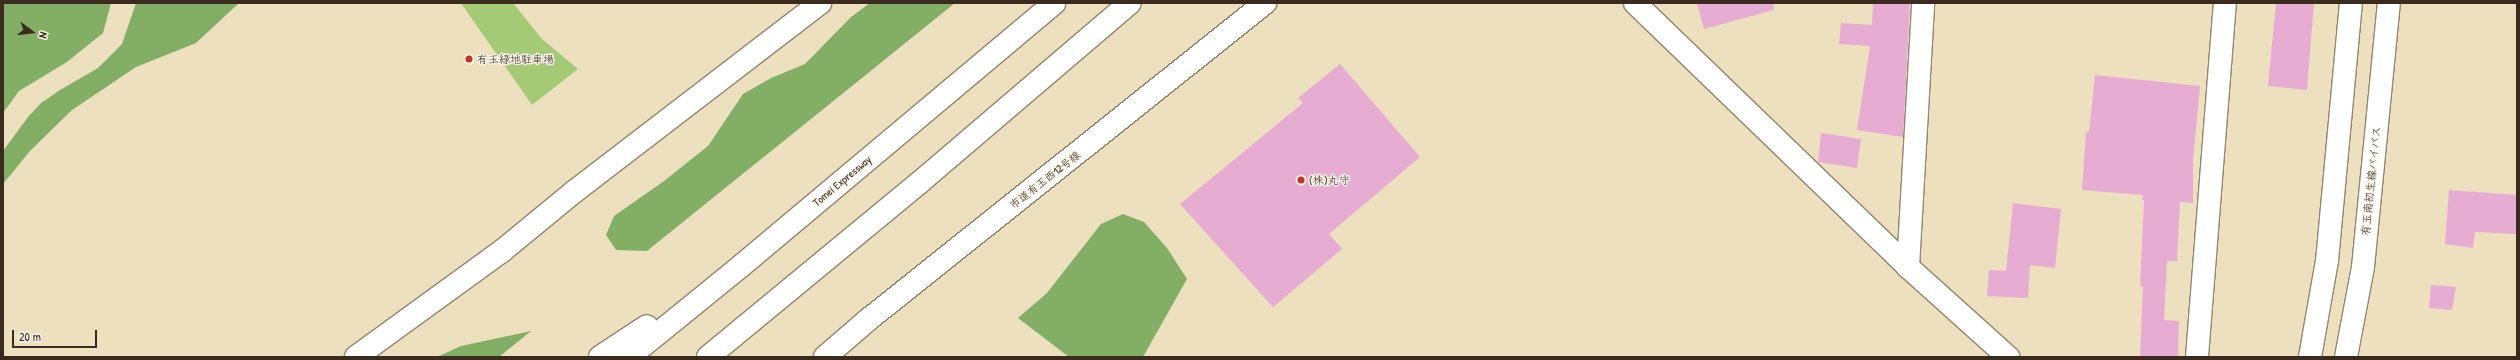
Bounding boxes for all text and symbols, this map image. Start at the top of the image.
north arrow [12,12,52,52]
text: N [36,30,51,40]
place label: 有玉緑地駐車場 [477,52,554,66]
marker: 有玉緑地駐車場 [464,54,474,64]
street label: 有玉南初生線バイパス [2359,126,2383,236]
street label: 市道有玉西12号線 [1007,148,1083,212]
street label: Tomei Expressway [810,153,874,209]
place label: (株)丸守 [1309,173,1350,187]
marker: (株)丸守 [1296,175,1306,185]
scale bar [14,322,99,348]
text: 20 m [19,328,41,345]

